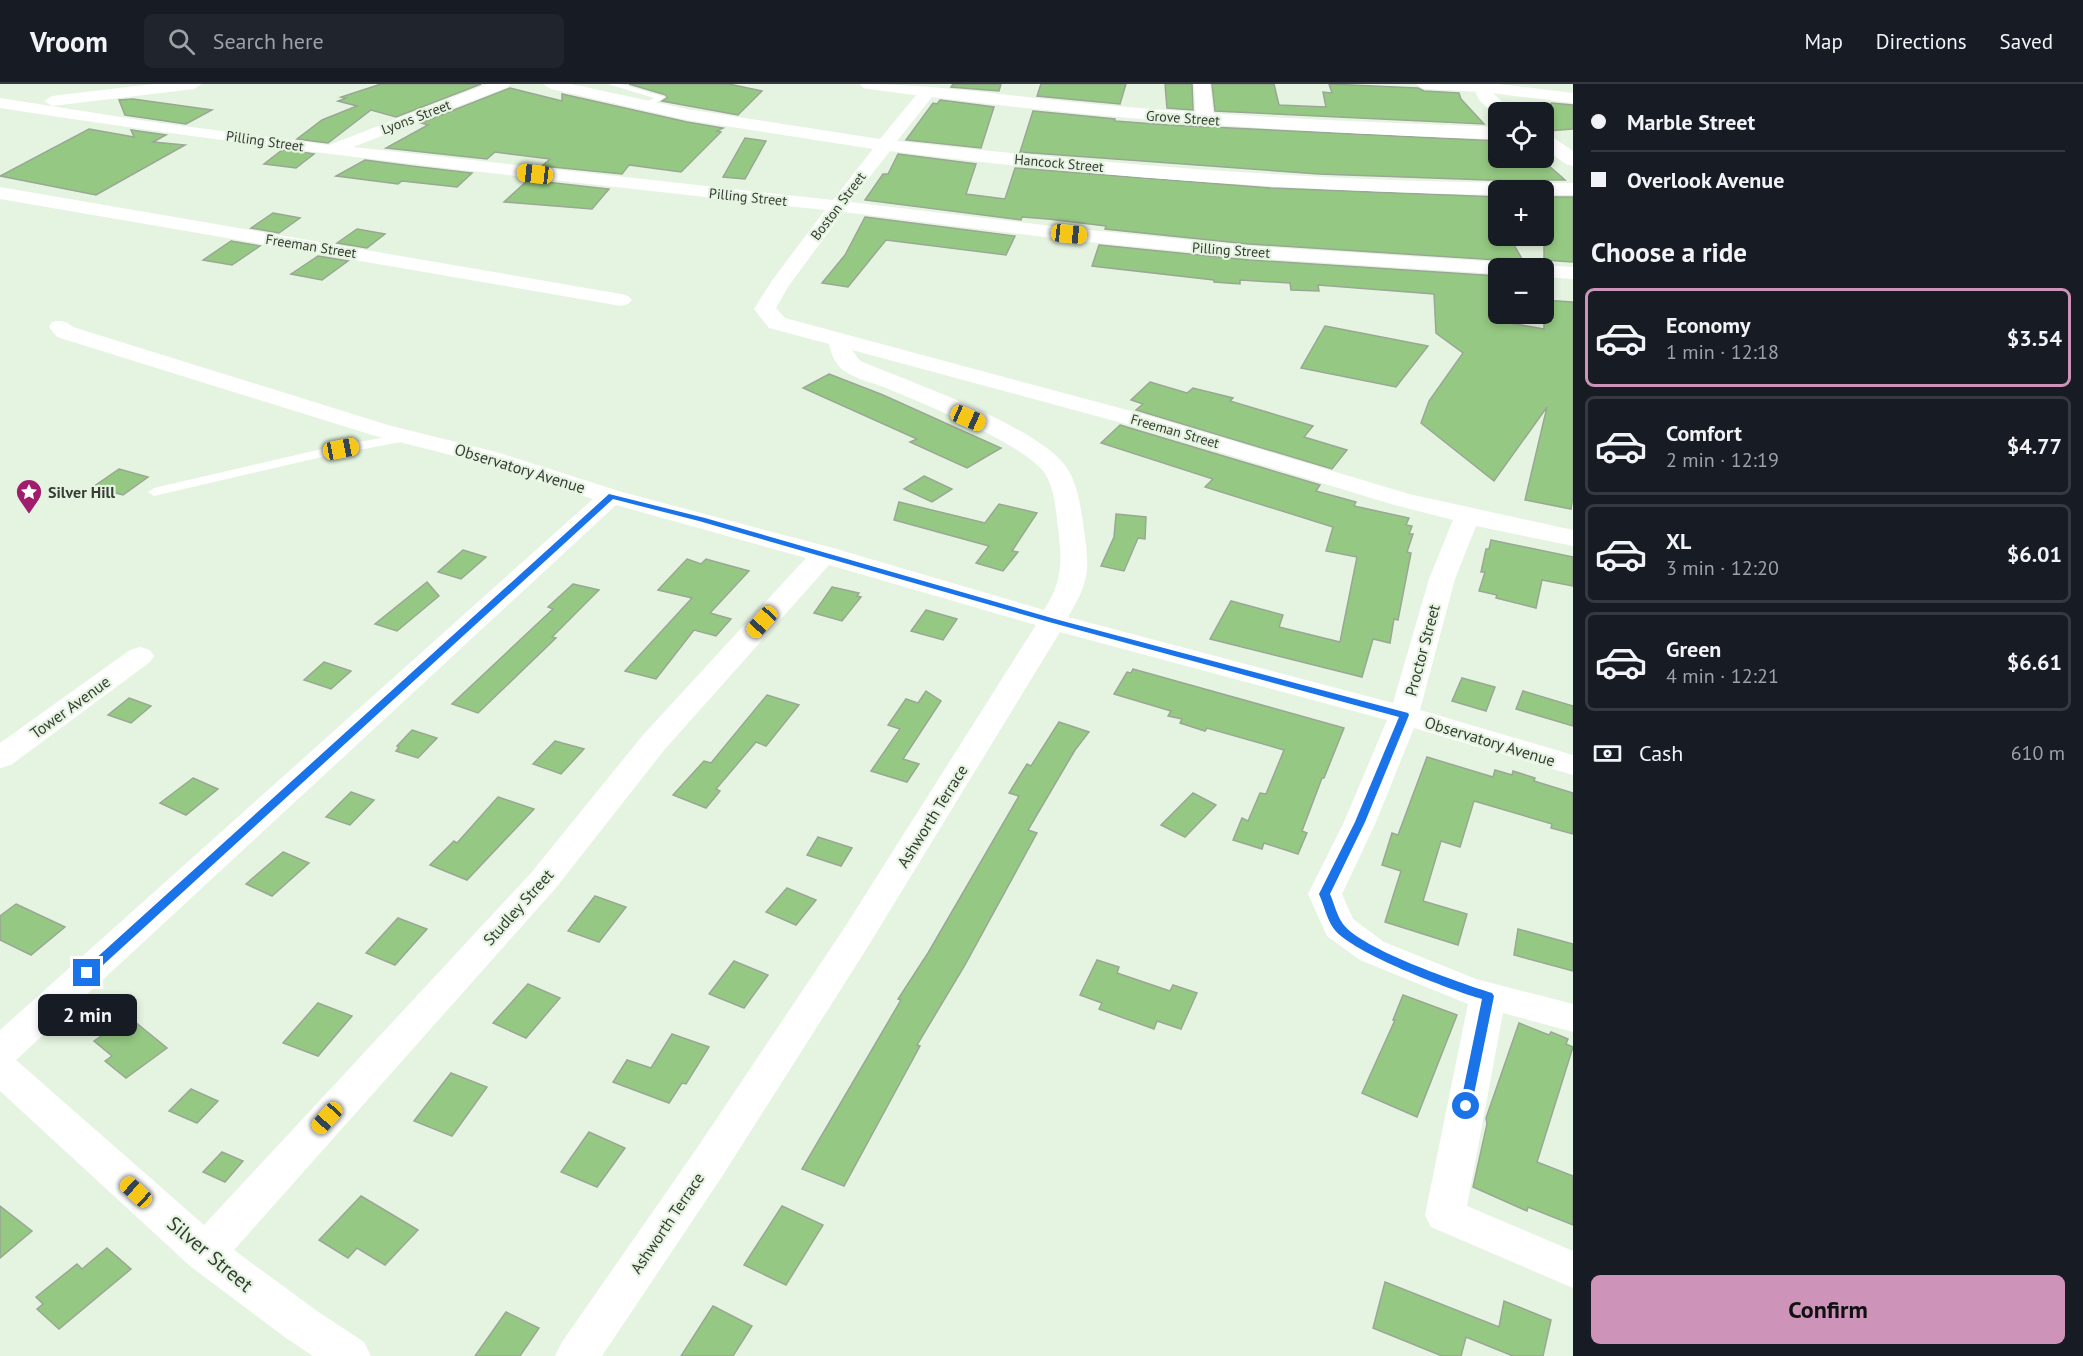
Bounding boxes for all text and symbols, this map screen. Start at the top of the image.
search box [144,14,564,68]
text: Vroom [30,23,108,60]
icon: search [165,25,198,58]
text: Search here [213,27,324,55]
text: Map [1804,28,1843,55]
text: Directions [1876,28,1967,55]
text: Saved [2000,28,2053,55]
street label: Lyons Street [379,95,453,138]
map controls [1488,102,1554,324]
button: locate [1488,102,1554,168]
street label: Grove Street [1146,106,1221,130]
text: Marble Street [1627,108,1755,136]
street label: Pilling Street [225,127,305,155]
street label: Hancock Street [1014,150,1105,176]
car [516,163,554,185]
text: Overlook Avenue [1627,166,1784,194]
street label: Boston Street [806,168,870,244]
button: + [1488,180,1554,246]
street label: Pilling Street [708,184,788,210]
car [1050,223,1088,245]
street label: Freeman Street [264,230,358,262]
text: Choose a ride [1591,235,1747,269]
street label: Pilling Street [1191,238,1271,262]
button: − [1488,258,1554,324]
icon: car [1594,311,1648,365]
text: Economy [1666,311,1750,339]
text: $3.54 [2007,324,2062,352]
text: 1 min · 12:18 [1666,339,1779,365]
car [948,402,988,434]
street label: Freeman Street [1129,410,1222,452]
icon: car [1594,419,1648,473]
text: Comfort [1666,419,1742,447]
text: $4.77 [2007,432,2062,460]
car [322,437,360,461]
street label: Observatory Avenue [452,439,588,497]
text: 2 min · 12:19 [1666,447,1779,473]
place icon: Silver Hill [14,477,44,515]
place label: Silver Hill [48,482,115,502]
icon: car [1594,527,1648,581]
text: XL [1666,527,1691,555]
text: $6.01 [2007,540,2062,568]
text: 3 min · 12:20 [1666,555,1779,581]
street label: Proctor Street [1400,601,1444,698]
car [743,603,781,641]
icon: car [1594,635,1648,689]
text: Green [1666,635,1721,663]
text: $6.61 [2007,648,2062,676]
text: 4 min · 12:21 [1666,663,1779,689]
street label: Tower Avenue [26,671,114,743]
street label: Observatory Avenue [1422,712,1558,770]
icon: cash [1591,737,1624,770]
text: Cash [1639,739,1683,767]
text: 610 m [2011,740,2065,766]
street label: Ashworth Terrace [892,761,972,871]
street label: Studley Street [479,864,558,949]
route end [73,959,100,986]
callout: 2 min [38,994,136,1036]
text: 2 min [63,1002,112,1028]
route start [1452,1092,1479,1119]
car [308,1099,346,1137]
street label: Ashworth Terrace [626,1169,708,1277]
car [117,1173,155,1211]
street label: Silver Street [162,1210,259,1298]
button: Confirm [1591,1275,2065,1344]

